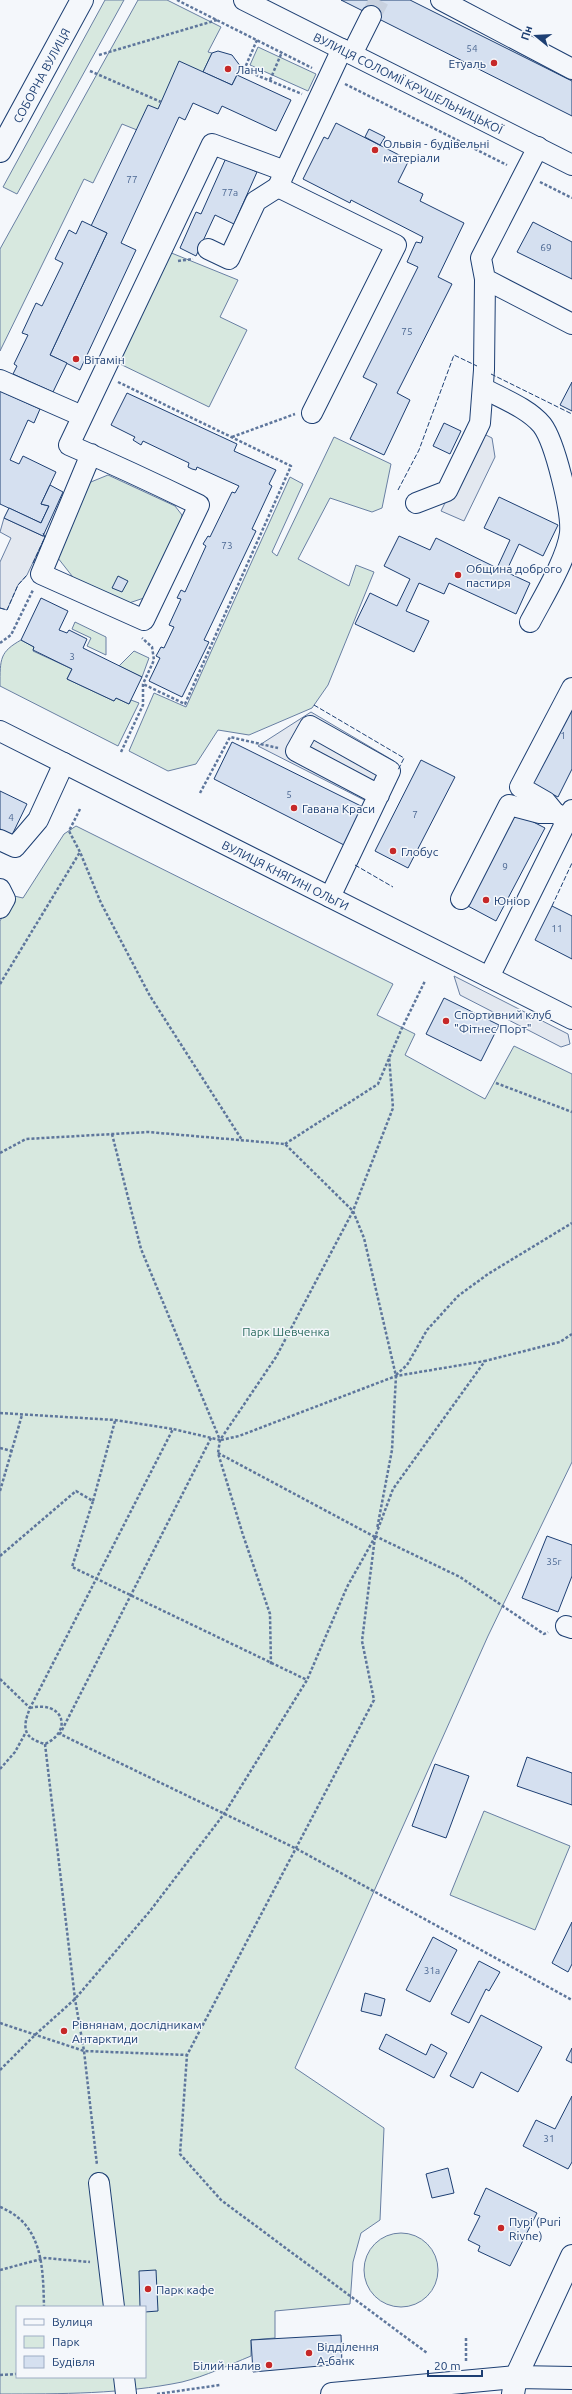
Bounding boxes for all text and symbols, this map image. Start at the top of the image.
north arrow [516,16,556,56]
text: Пн [519,24,534,42]
street label: СОБОРНА ВУЛИЦЯ [10,26,72,125]
street label: ВУЛИЦЯ СОЛОМІЇ КРУШЕЛЬНИЦЬКОЇ [312,30,506,136]
house number: 54 [466,43,478,54]
place label: Етуаль [448,57,486,70]
marker: Етуаль [489,58,499,68]
place label: Ланч [236,63,264,76]
marker: Ланч [223,64,233,74]
place label: Ольвія - будівельні матеріали [383,137,489,164]
marker: Ольвія - будівельні матеріали [370,145,380,155]
house number: 77 [126,174,138,185]
house number: 77а [222,187,238,198]
house number: 69 [540,242,552,253]
house number: 75 [401,326,413,337]
place label: Вітамін [84,353,125,366]
marker: Вітамін [71,354,81,364]
house number: 73 [221,540,233,551]
place label: Община доброго пастиря [466,562,562,589]
marker: Община доброго пастиря [453,570,463,580]
house number: 3 [69,651,75,662]
house number: 1 [560,730,566,741]
house number: 5 [286,789,292,800]
place label: Гавана Краси [302,802,375,815]
marker: Гавана Краси [289,803,299,813]
house number: 7 [412,809,418,820]
house number: 4 [8,812,14,823]
street label: ВУЛИЦЯ КНЯГИНІ ОЛЬГИ [220,838,351,912]
place label: Глобус [401,845,439,858]
marker: Глобус [388,846,398,856]
house number: 9 [502,861,508,872]
place label: Юніор [494,894,530,907]
marker: Юніор [481,895,491,905]
house number: 11 [551,923,563,934]
place label: Спортивний клуб "Фітнес Порт" [454,1008,552,1035]
marker: Спортивний клуб "Фітнес Порт" [441,1016,451,1026]
park label: Парк Шевченка [242,1325,330,1338]
house number: 35г [546,1556,562,1567]
house number: 31а [424,1965,440,1976]
place label: Рівнянам, дослідникам Антарктиди [72,2018,202,2045]
marker: Рівнянам, дослідникам Антарктиди [59,2026,69,2036]
house number: 31 [543,2133,555,2144]
place label: Пурі (Puri Rivne) [509,2215,561,2243]
marker: Пурі (Puri Rivne) [496,2223,506,2233]
place label: Парк кафе [156,2283,214,2296]
marker: Парк кафе [143,2284,153,2294]
legend [16,2306,146,2378]
text: Вулиця [52,2315,93,2328]
text: Парк [52,2335,80,2348]
place label: Відділення А-банк [317,2340,379,2367]
marker: Відділення А-банк [304,2348,314,2358]
scale bar [428,2352,482,2378]
text: Будівля [52,2355,95,2368]
place label: Білий налив [193,2359,261,2372]
text: 20 m [434,2359,461,2372]
marker: Білий налив [264,2360,274,2370]

